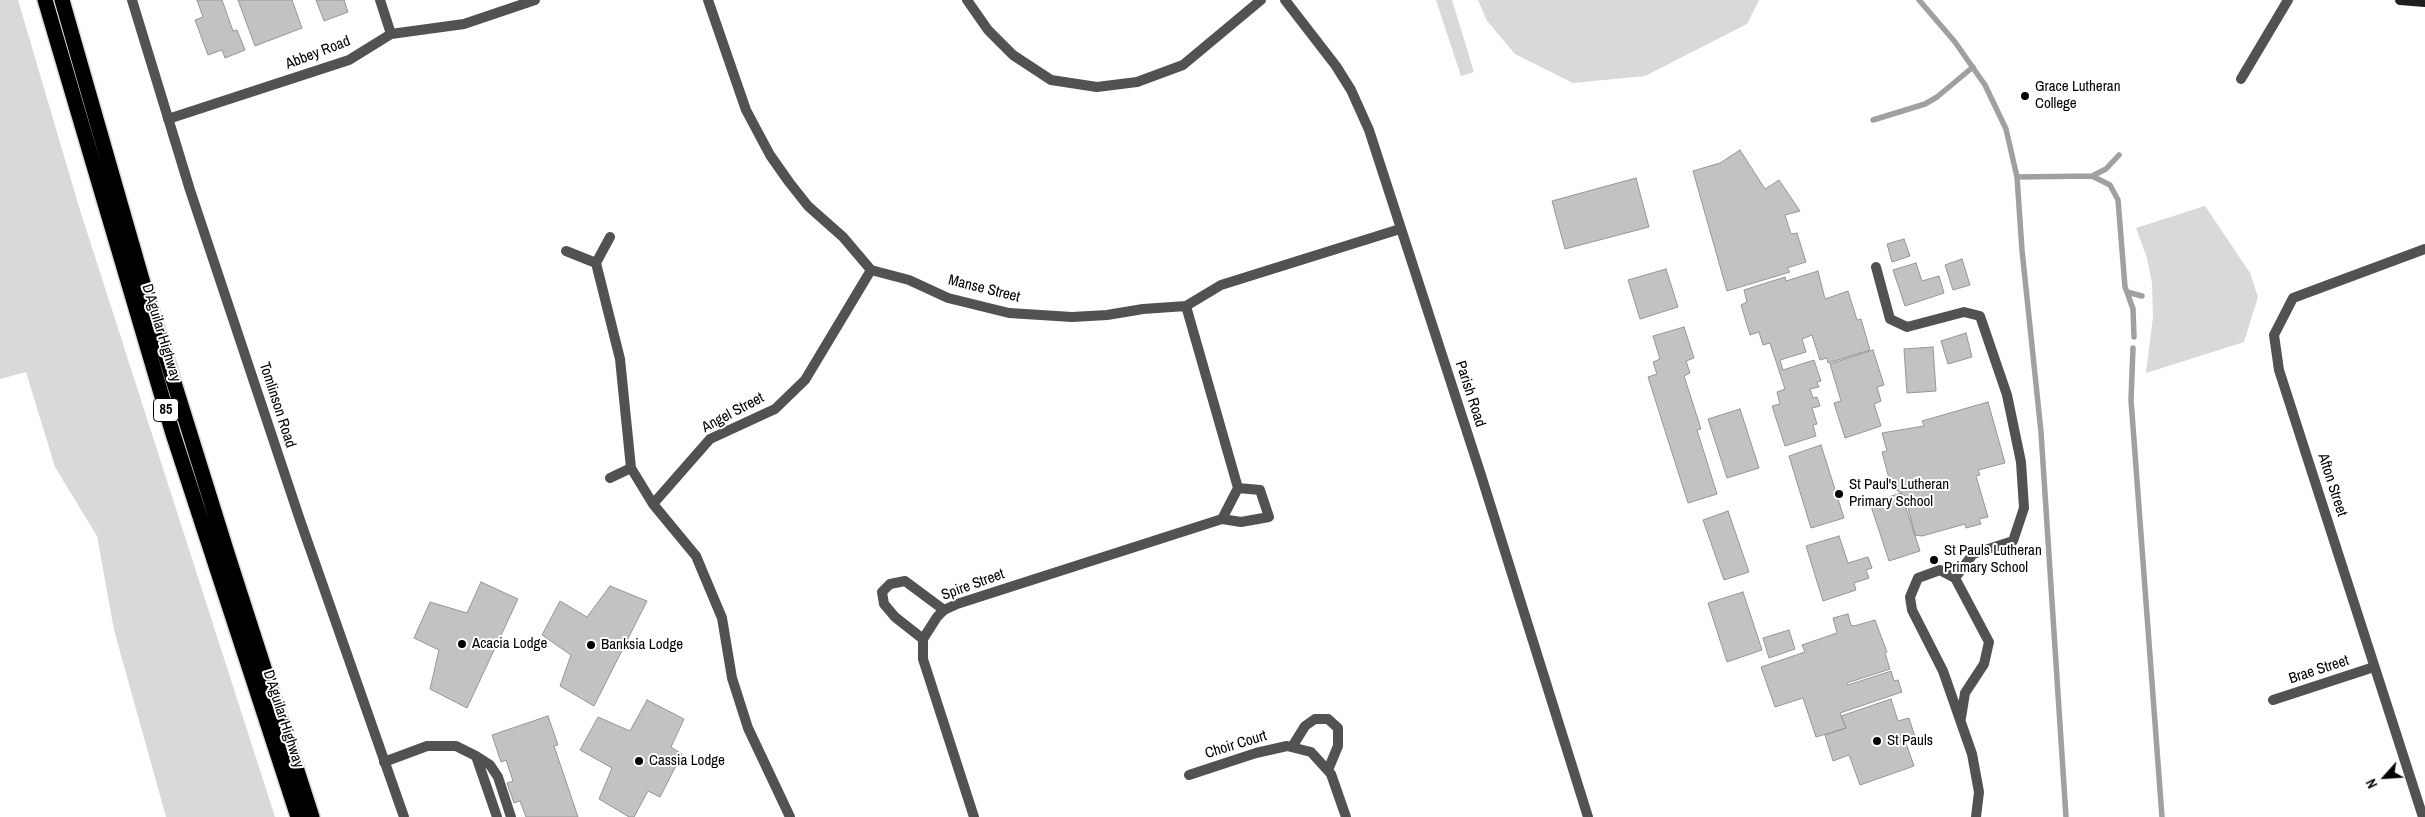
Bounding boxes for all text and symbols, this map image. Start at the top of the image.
street label: Abbey Road [283,32,353,74]
place label: Grace Lutheran College [2035,78,2120,113]
marker: Grace Lutheran College [2019,90,2031,102]
street label: Manse Street [946,271,1022,307]
street label: D'Aguilar Highway [138,282,184,384]
street label: Parish Road [1451,359,1489,429]
street label: Tomlinson Road [255,360,299,450]
street label: Angel Street [699,389,767,437]
road number: 85 [154,398,178,422]
street label: Afton Street [2313,451,2351,519]
place label: St Paul's Lutheran Primary School [1849,476,1949,511]
marker: St Paul's Lutheran Primary School [1833,488,1845,500]
place label: St Pauls Lutheran Primary School [1944,542,2042,577]
marker: St Pauls Lutheran Primary School [1928,554,1940,566]
street label: Spire Street [939,565,1007,605]
place label: Acacia Lodge [472,635,547,653]
place label: Banksia Lodge [601,636,683,654]
marker: Acacia Lodge [456,638,468,650]
marker: Banksia Lodge [585,639,597,651]
street label: Brae Street [2287,652,2351,688]
street label: D'Aguilar Highway [259,668,307,770]
street label: Choir Court [1203,727,1269,763]
place label: St Pauls [1887,732,1933,750]
marker: St Pauls [1871,735,1883,747]
place label: Cassia Lodge [649,752,725,770]
north arrow [2360,752,2410,802]
marker: Cassia Lodge [633,755,645,767]
text: N [2362,776,2381,791]

